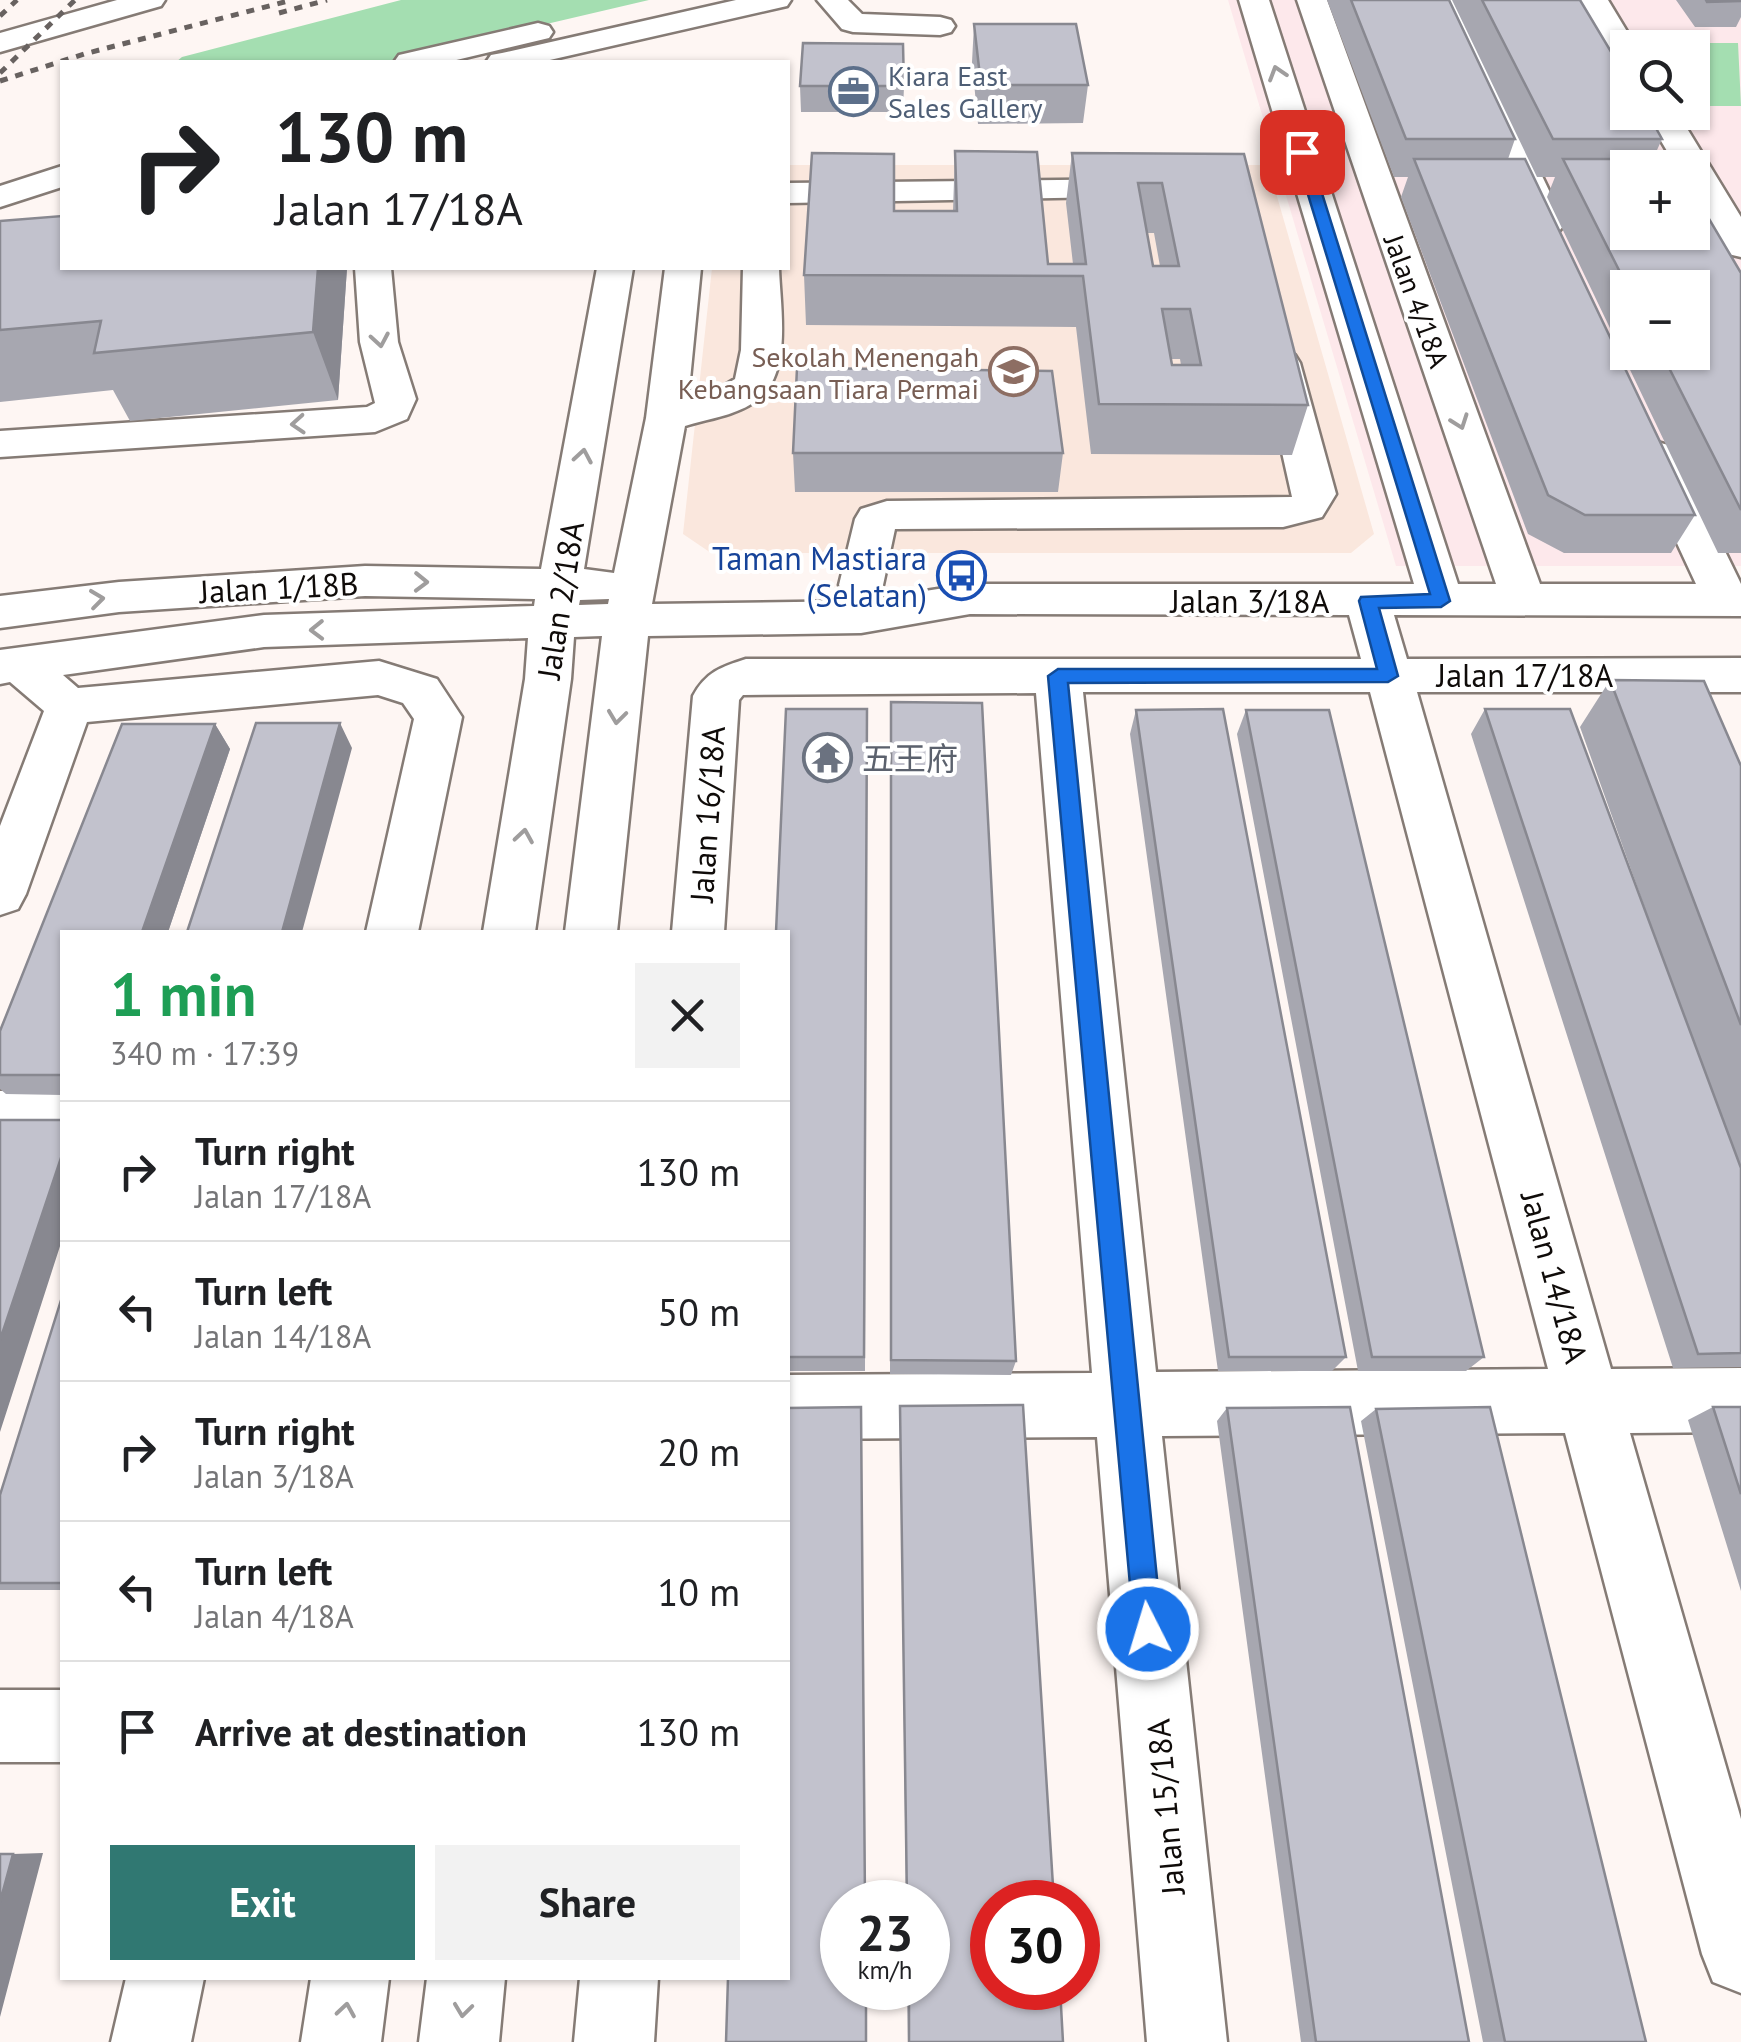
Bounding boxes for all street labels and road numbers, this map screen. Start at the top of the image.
street label: Jalan 4/18A [1376,228,1458,373]
street label: Jalan 2/18A [527,518,593,684]
street label: Jalan 1/18B [197,562,359,612]
street label: Jalan 3/18A [1169,580,1330,622]
street label: Jalan 17/18A [1435,654,1613,696]
street label: Jalan 16/18A [680,724,734,905]
street label: Jalan 14/18A [1511,1185,1598,1368]
street label: Jalan 15/18A [1136,1717,1194,1899]

